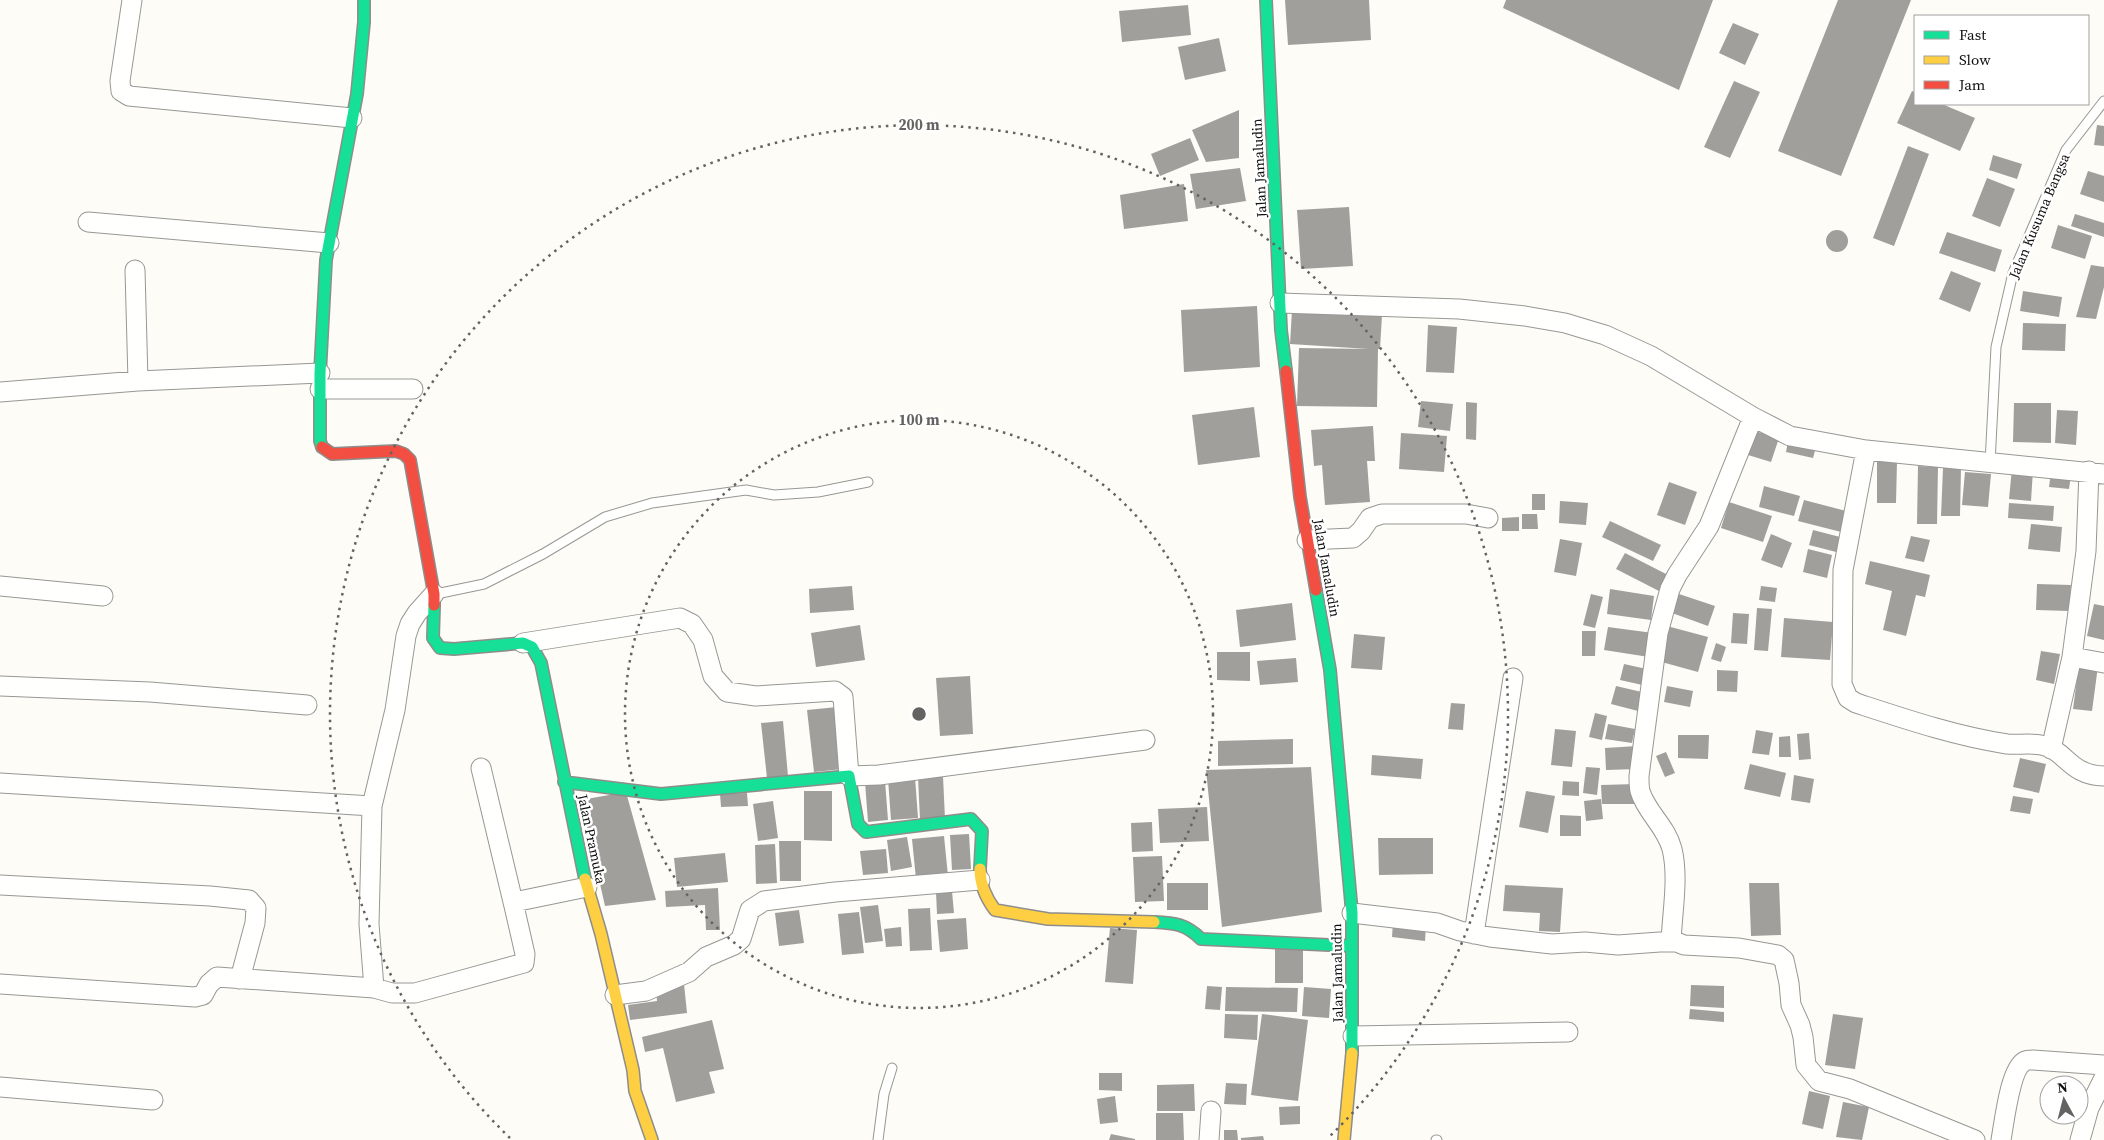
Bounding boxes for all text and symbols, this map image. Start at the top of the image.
legend [1914,15,2089,105]
text: Fast [1959,24,1986,45]
text: Slow [1959,49,1991,70]
text: Jam [1958,74,1986,95]
text: 200 m [898,114,940,135]
street label: Jalan Jamaludin [1246,117,1272,219]
street label: Jalan Kusuma Bangsa [2003,150,2075,283]
text: 100 m [898,409,940,430]
street label: Jalan Jamaludin [1308,516,1346,619]
centre of rings [910,705,928,723]
street label: Jalan Pramuka [573,791,611,887]
street label: Jalan Jamaludin [1326,923,1348,1024]
north arrow [2039,1075,2089,1125]
text: N [2056,1077,2069,1098]

